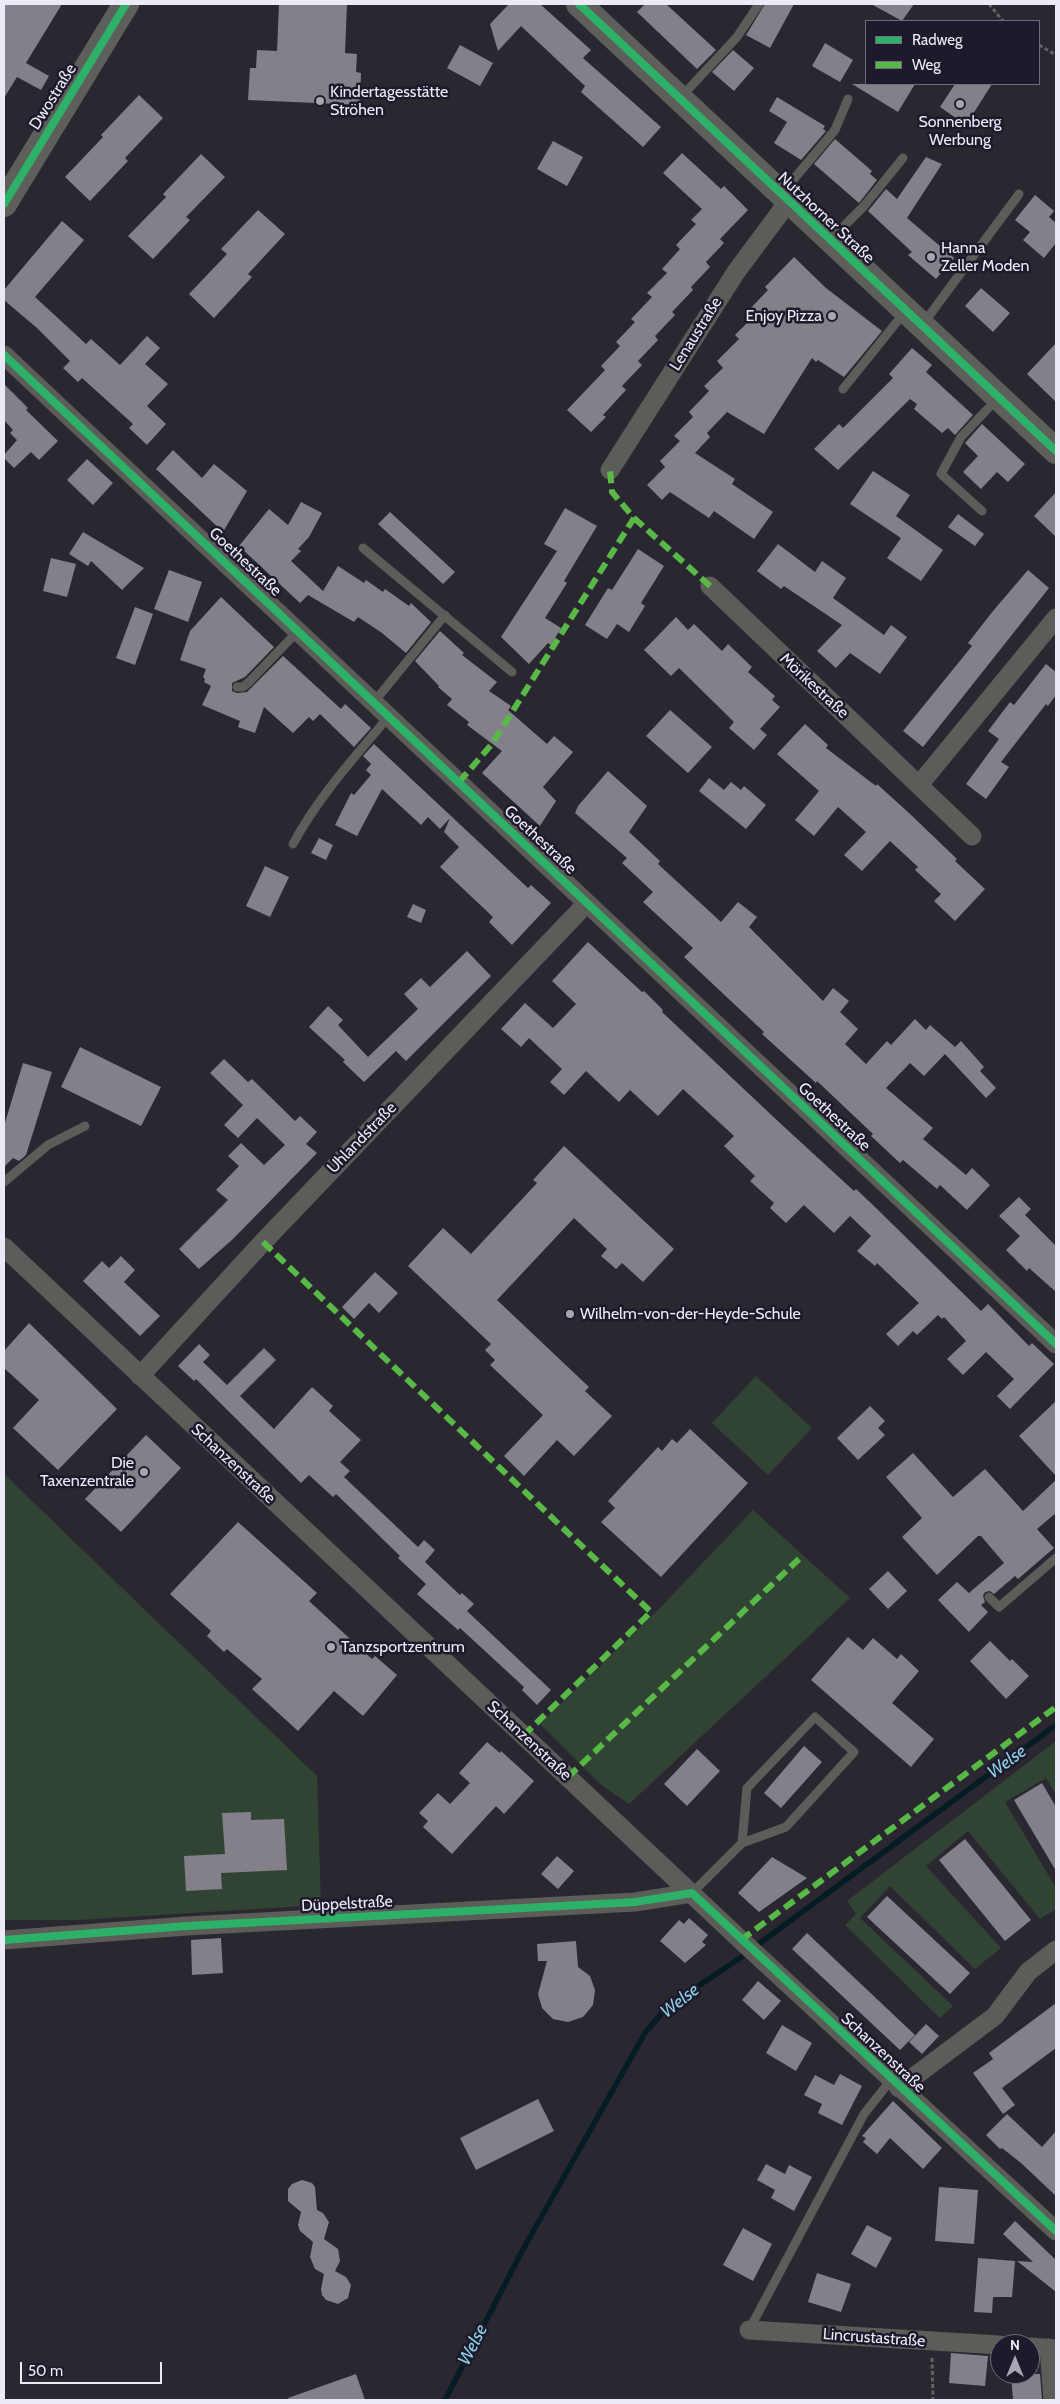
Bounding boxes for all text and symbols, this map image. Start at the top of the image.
legend [865,20,1040,85]
text: Radweg [912,31,962,49]
text: Weg [912,56,941,74]
street label: Dwostraße [25,61,81,133]
place label: Kindertagesstätte Ströhen [330,82,448,120]
marker: Kindertagesstätte Ströhen [314,95,326,107]
marker: Sonnenberg Werbung [954,98,966,110]
place label: Sonnenberg Werbung [918,112,1002,150]
street label: Nutzhorner Straße [774,168,878,268]
place label: Hanna Zeller Moden [941,238,1029,276]
marker: Hanna Zeller Moden [925,251,937,263]
street label: Lenaustraße [666,294,726,374]
place label: Enjoy Pizza [745,306,822,326]
marker: Enjoy Pizza [826,310,838,322]
street label: Goethestraße [205,524,285,600]
street label: Mörikestraße [776,649,852,723]
street label: Goethestraße [500,802,580,878]
street label: Goethestraße [794,1079,874,1155]
street label: Uhlandstraße [323,1098,401,1178]
place label: Wilhelm-von-der-Heyde-Schule [580,1304,801,1324]
marker: Wilhelm-von-der-Heyde-Schule [564,1308,576,1320]
street label: Schanzenstraße [187,1420,279,1508]
place label: Die Taxenzentrale [40,1453,134,1491]
marker: Die Taxenzentrale [138,1466,150,1478]
place label: Tanzsportzentrum [341,1637,465,1657]
marker: Tanzsportzentrum [325,1641,337,1653]
street label: Schanzenstraße [483,1697,575,1785]
water label: Welse [983,1741,1031,1783]
street label: Düppelstraße [301,1892,393,1916]
water label: Welse [656,1979,704,2023]
street label: Schanzenstraße [837,2009,929,2097]
water label: Welse [454,2321,492,2369]
street label: Lincrustastraße [822,2325,926,2351]
north arrow [990,2334,1040,2384]
text: N [1010,2336,1020,2354]
scale bar [22,2352,165,2384]
text: 50 m [28,2362,63,2380]

